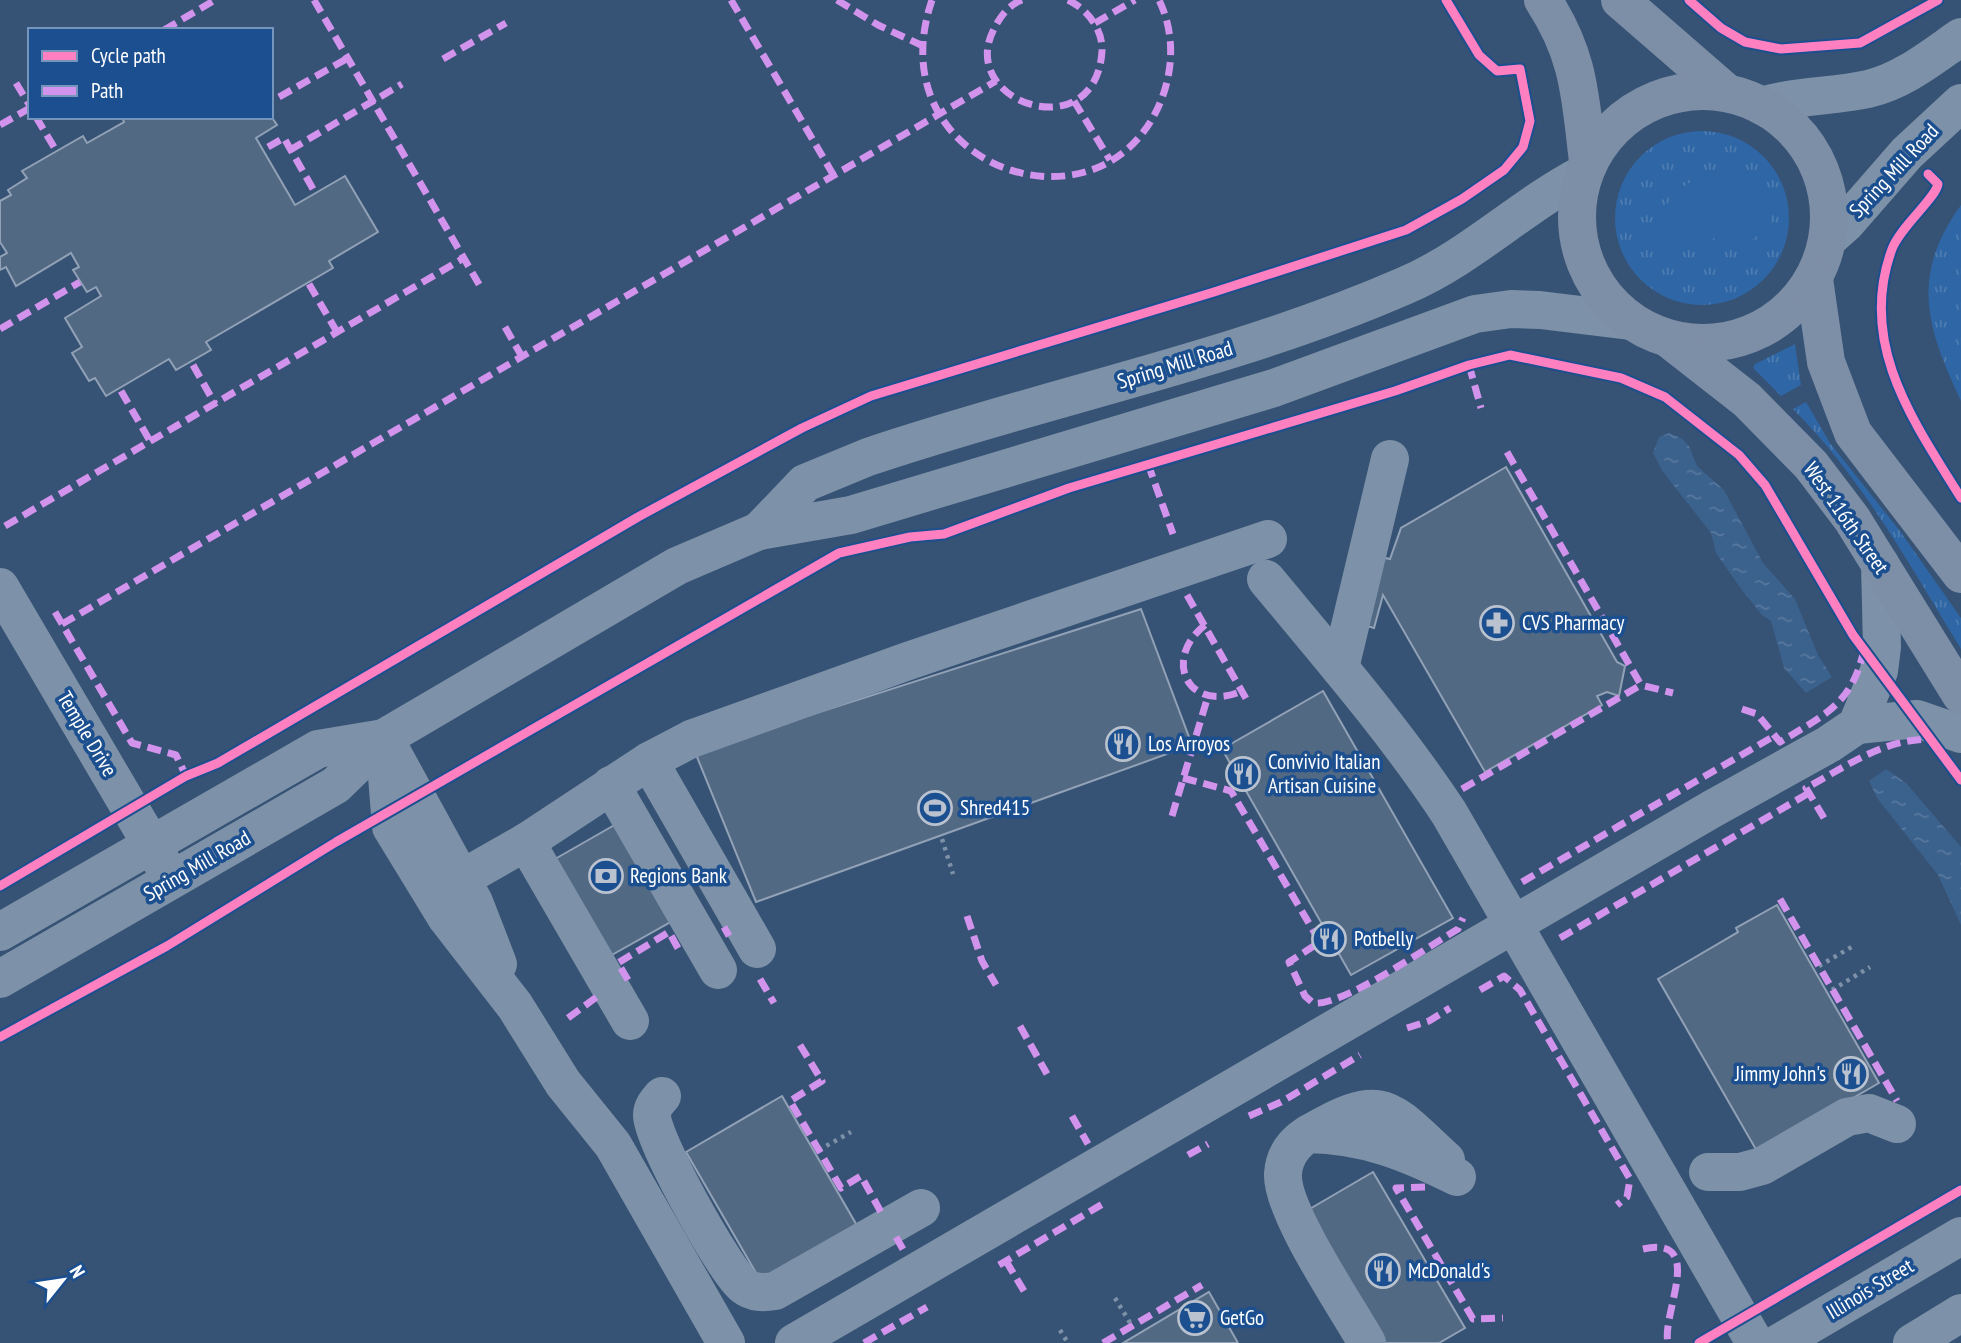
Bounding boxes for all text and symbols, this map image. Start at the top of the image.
legend [28,28,273,119]
text: Cycle path [91,42,166,69]
text: Path [91,77,123,104]
street label: Spring Mill Road [1843,118,1944,223]
street label: Spring Mill Road [1114,334,1236,395]
street label: West 116th Street [1798,456,1895,579]
pharmacy icon: CVS Pharmacy [1478,604,1516,642]
place label: CVS Pharmacy [1522,609,1624,636]
street label: Temple Drive [51,686,123,781]
restaurant icon: Los Arroyos [1104,725,1142,763]
place label: Los Arroyos [1148,730,1230,757]
place label: Convivio Italian Artisan Cuisine [1268,748,1380,799]
restaurant icon: Convivio Italian Artisan Cuisine [1224,755,1262,793]
sports icon: Shred415 [916,789,954,827]
place label: Shred415 [960,794,1030,821]
street label: Spring Mill Road [138,824,255,907]
bank icon: Regions Bank [587,857,625,895]
place label: Regions Bank [630,862,727,889]
restaurant icon: Potbelly [1310,920,1348,958]
place label: Potbelly [1354,925,1413,952]
restaurant icon: Jimmy John's [1832,1055,1870,1093]
place label: Jimmy John's [1734,1060,1826,1087]
north arrow [28,1245,98,1315]
restaurant icon: McDonald's [1364,1252,1402,1290]
street label: Illinois Street [1821,1252,1919,1325]
place label: McDonald's [1408,1257,1490,1284]
text: N [65,1261,91,1282]
supermarket icon: GetGo [1176,1299,1214,1337]
place label: GetGo [1220,1304,1264,1331]

